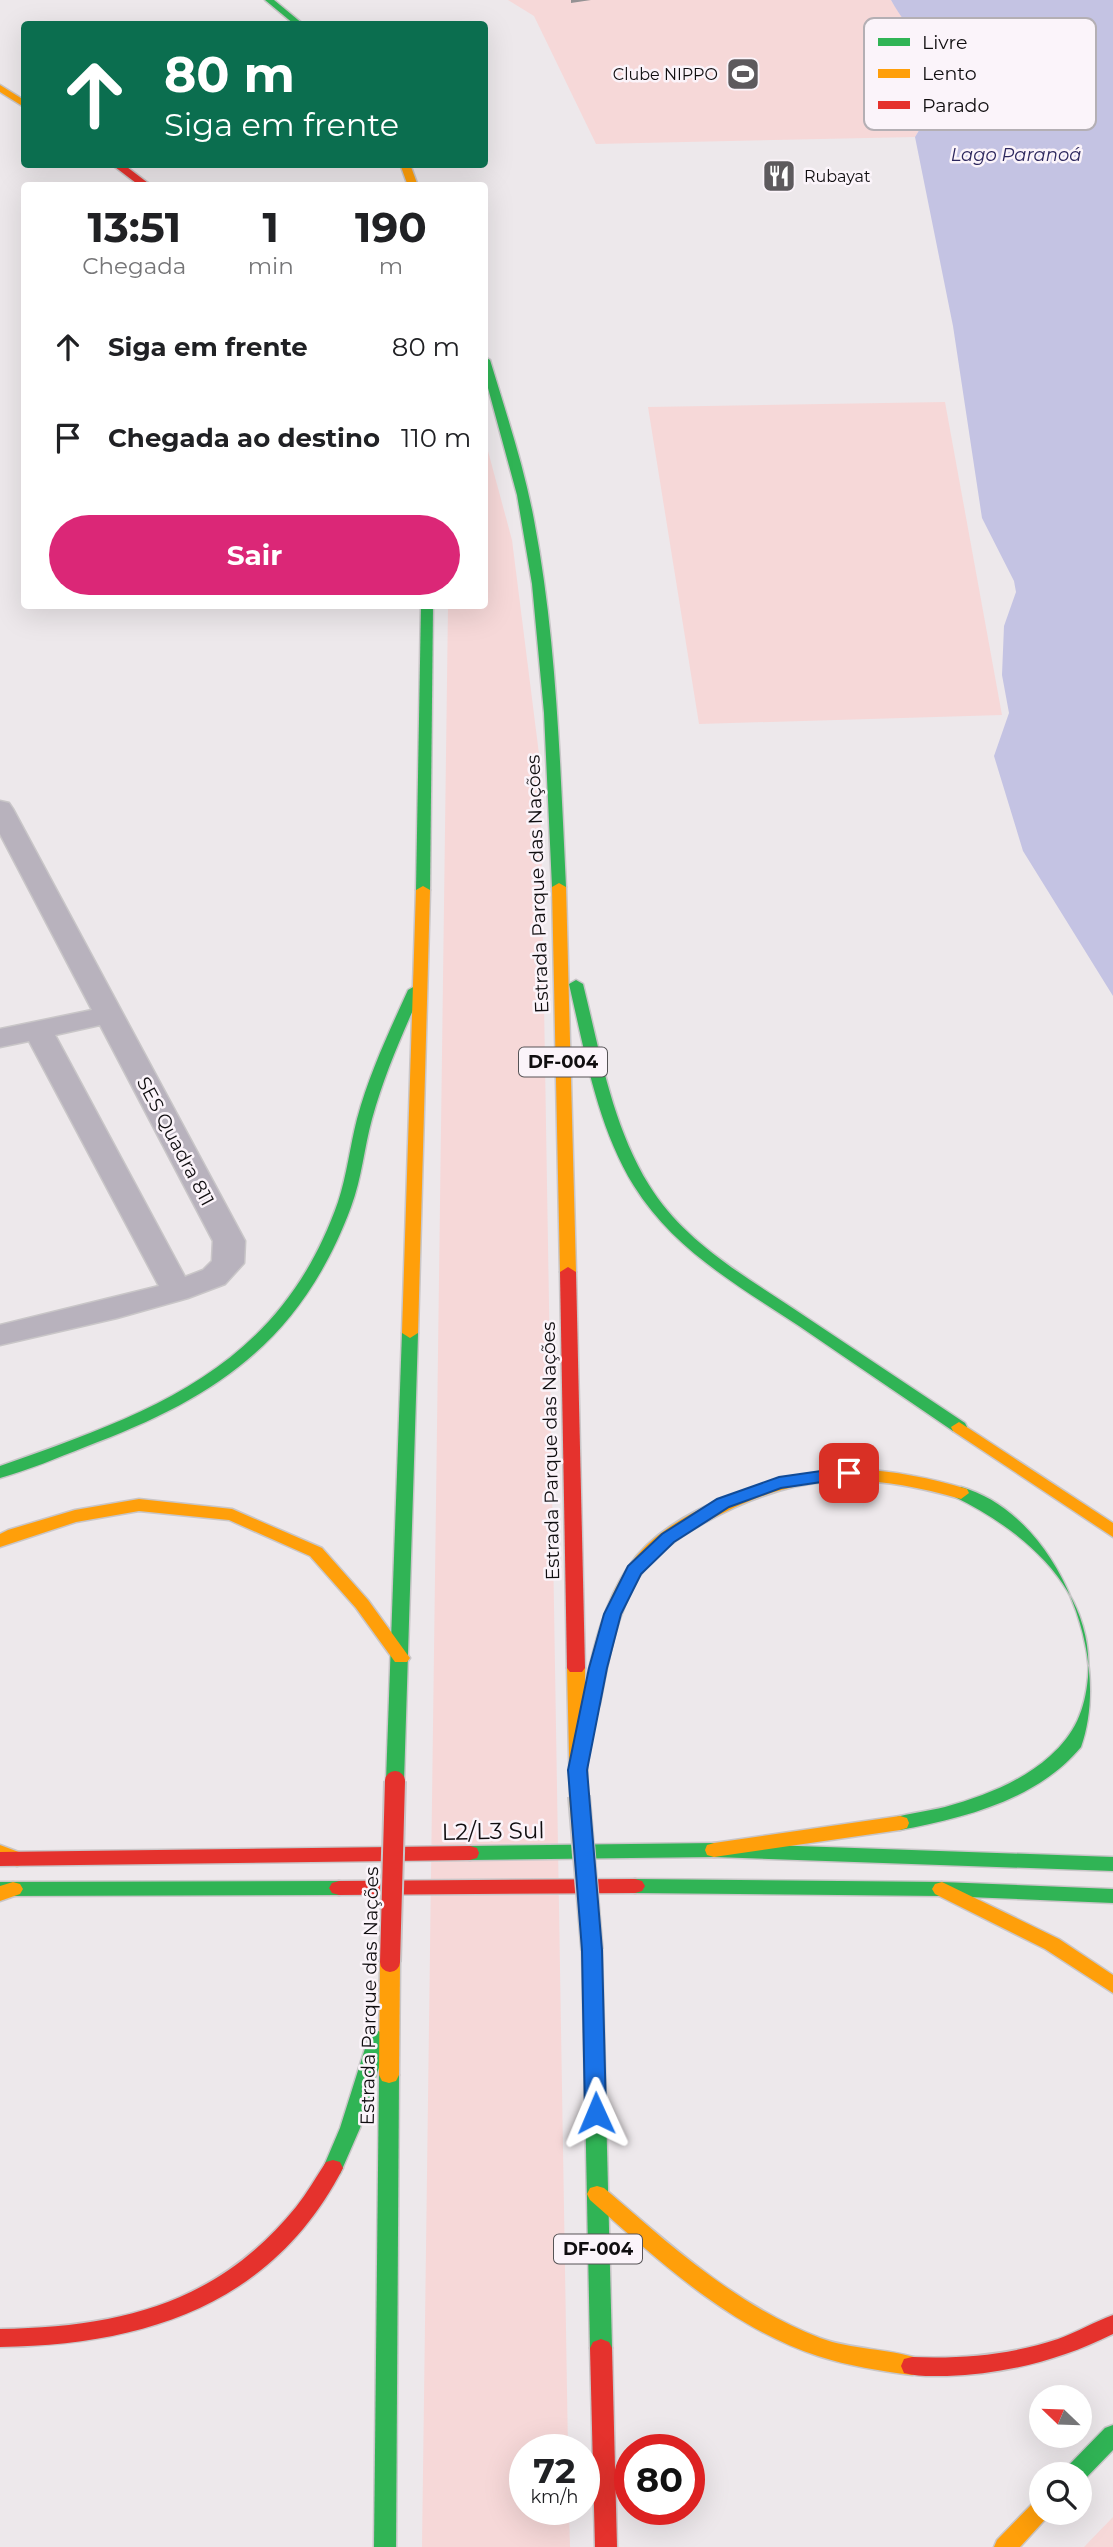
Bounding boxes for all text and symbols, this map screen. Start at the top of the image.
legend [864,18,1096,130]
text: Livre [922,31,967,54]
text: 80 m [164,45,295,104]
icon: ahead [49,49,140,140]
sports icon: Clube NIPPO [724,55,762,93]
text: Lento [922,62,977,85]
place label: Clube NIPPO [613,65,718,84]
text: Parado [922,94,990,117]
text: Siga em frente [164,105,399,144]
water label: Lago Paranoá [951,144,1081,166]
restaurant icon: Rubayat [760,157,798,195]
place label: Rubayat [804,167,871,186]
text: 13:51 [87,201,181,253]
text: 1 [262,201,279,253]
text: 190 [355,201,427,253]
text: Chegada [82,252,186,280]
text: min [248,252,294,280]
text: m [379,252,403,280]
icon: ahead [49,328,87,366]
text: Siga em frente [108,331,308,363]
text: 80 m [392,331,460,363]
icon: arrive [49,419,87,457]
text: Chegada ao destino [108,422,380,454]
text: 110 m [401,422,471,454]
button: Sair [49,515,460,595]
street label: Estrada Parque das Nações [521,754,554,1014]
road number: DF-004 [519,1048,607,1077]
street label: SES Quadra 811 [132,1073,219,1210]
street label: Estrada Parque das Nações [537,1321,564,1581]
pin [819,1443,879,1503]
icon: arrive [830,1454,868,1492]
street label: L2/L3 Sul [441,1816,545,1846]
street label: Estrada Parque das Nações [356,1866,383,2126]
position arrow [559,2076,633,2150]
road number: DF-004 [554,2234,642,2264]
north arrow [1029,2385,1092,2448]
map controls [1029,2385,1092,2525]
speed limit sign: 80 [614,2434,705,2525]
text: 72 [533,2449,576,2492]
button: search [1029,2462,1092,2525]
text: km/h [530,2486,579,2508]

